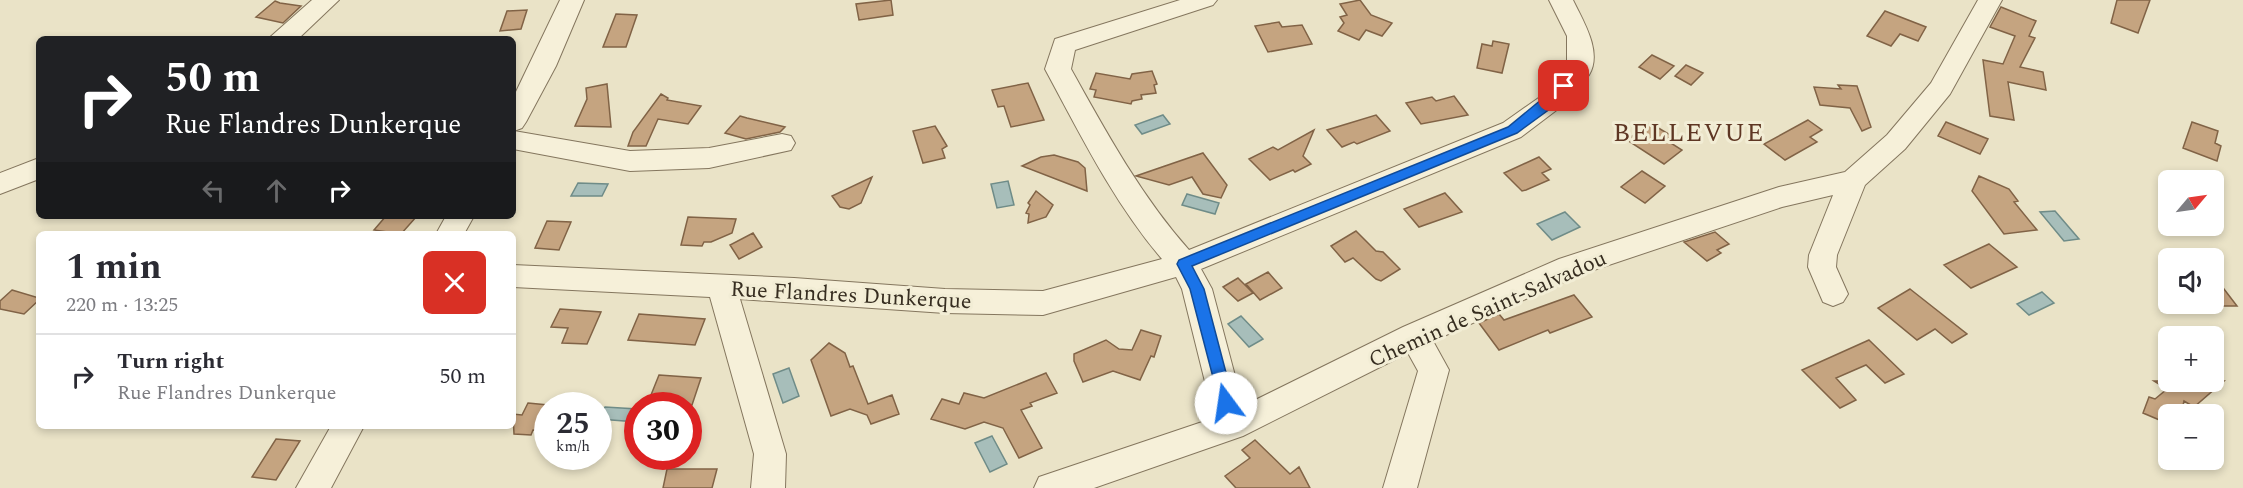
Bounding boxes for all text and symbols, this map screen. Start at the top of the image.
text: 50 m [165,47,260,110]
icon: right [66,60,144,138]
pin [1538,60,1589,111]
icon: arrive [1547,69,1580,102]
text: Rue Flandres Dunkerque [165,104,461,146]
district label: BELLEVUE [1613,113,1765,153]
north arrow [2158,170,2224,236]
map controls [2158,170,2224,470]
icon: left [197,174,230,207]
icon: ahead [260,174,293,207]
icon: right [323,174,356,207]
text: 1 min [66,240,162,295]
street label: Chemin de Saint-Salvadou [1363,242,1612,377]
button: sound [2158,248,2224,314]
button: close [423,251,486,314]
street label: Rue Flandres Dunkerque [729,273,972,318]
text: 220 m · 13:25 [66,290,178,320]
button: + [2158,326,2224,392]
text: Turn right [117,345,224,378]
icon: right [66,360,99,393]
text: 50 m [440,360,486,393]
position arrow [1194,371,1258,435]
text: Rue Flandres Dunkerque [117,378,337,408]
speed limit sign: 30 [624,392,702,470]
text: 25 [556,401,590,447]
button: − [2158,404,2224,470]
text: km/h [556,435,590,458]

